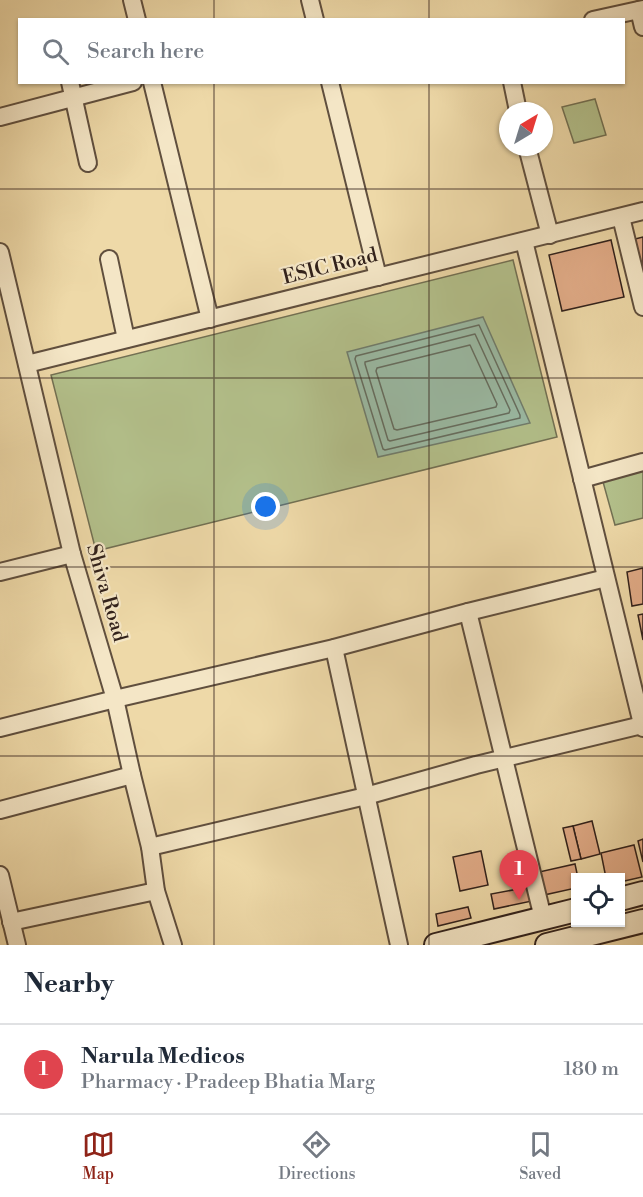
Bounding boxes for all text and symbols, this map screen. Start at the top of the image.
search box [18,18,625,84]
icon: search [39,35,72,68]
text: Search here [87,38,204,65]
north arrow [499,102,553,156]
street label: ESIC Road [280,243,381,291]
your location [251,492,280,521]
street label: Shiva Road [80,541,132,645]
pin: 1 [500,850,538,900]
map controls [571,873,625,927]
button: locate [571,873,625,927]
text: Nearby [24,968,114,1000]
text: Narula Medicos [81,1043,245,1070]
text: 1 [39,1057,48,1082]
text: 180 m [564,1057,619,1082]
text: Pharmacy · Pradeep Bhatia Marg [81,1070,375,1095]
tab: Map [82,1128,115,1184]
tab: Directions [278,1128,356,1184]
tab: Saved [519,1128,561,1184]

